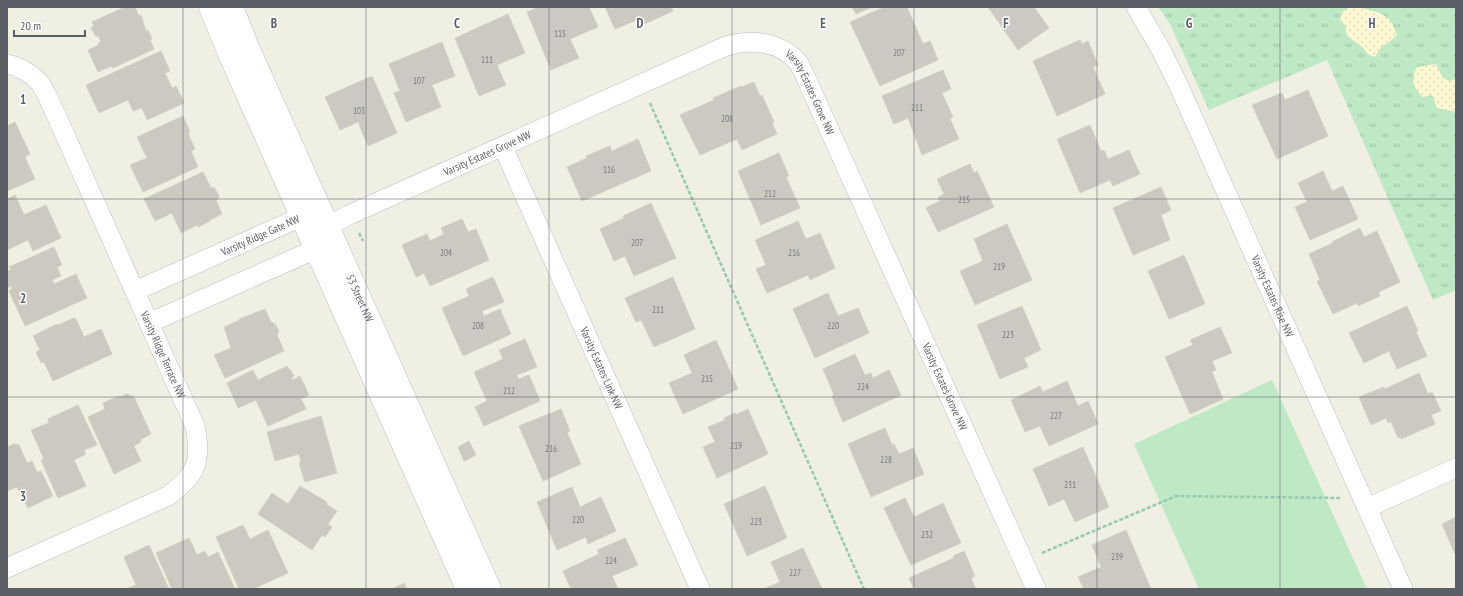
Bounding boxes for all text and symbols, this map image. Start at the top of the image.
scale bar [14,12,85,38]
text: B [271,15,277,32]
text: C [454,15,460,32]
text: D [637,15,644,32]
text: E [820,15,826,32]
text: F [1003,15,1009,32]
text: G [1186,15,1193,32]
text: H [1369,15,1376,32]
text: 20 m [20,18,41,33]
house number: 115 [554,28,566,39]
street label: Varsity Estates Grove NW [782,46,838,138]
house number: 207 [893,47,905,58]
house number: 111 [481,54,493,65]
house number: 107 [413,75,425,86]
text: 1 [20,91,26,108]
house number: 211 [911,102,923,113]
house number: 103 [353,105,365,116]
house number: 208 [721,113,733,124]
street label: Varsity Estates Grove NW [440,127,534,179]
house number: 116 [603,164,615,175]
house number: 212 [764,188,776,199]
house number: 215 [958,194,970,205]
street label: Varsity Ridge Gate NW [218,211,302,259]
house number: 207 [631,237,643,248]
house number: 204 [440,247,452,258]
house number: 216 [788,247,800,258]
street label: Varsity Estates Rise NW [1248,252,1297,340]
house number: 219 [993,261,1005,272]
street label: 53 Street NW [343,272,377,325]
text: 2 [20,290,26,307]
house number: 211 [652,304,664,315]
street label: Varsity Ridge Terrace NW [137,308,189,401]
house number: 208 [472,320,484,331]
house number: 220 [827,320,839,331]
street label: Varsity Estates Link NW [577,324,626,412]
house number: 223 [1002,329,1014,340]
street label: Varsity Estates Grove NW [919,340,971,433]
house number: 215 [701,373,713,384]
house number: 224 [857,381,869,392]
house number: 212 [503,385,515,396]
house number: 227 [1050,410,1062,421]
house number: 219 [730,440,742,451]
house number: 216 [545,443,557,454]
house number: 228 [880,454,892,465]
house number: 231 [1064,479,1076,490]
text: 3 [20,488,26,505]
house number: 220 [572,514,584,525]
house number: 223 [750,516,762,527]
house number: 232 [921,529,933,540]
house number: 239 [1111,551,1123,562]
house number: 224 [605,555,617,566]
house number: 227 [789,567,801,578]

